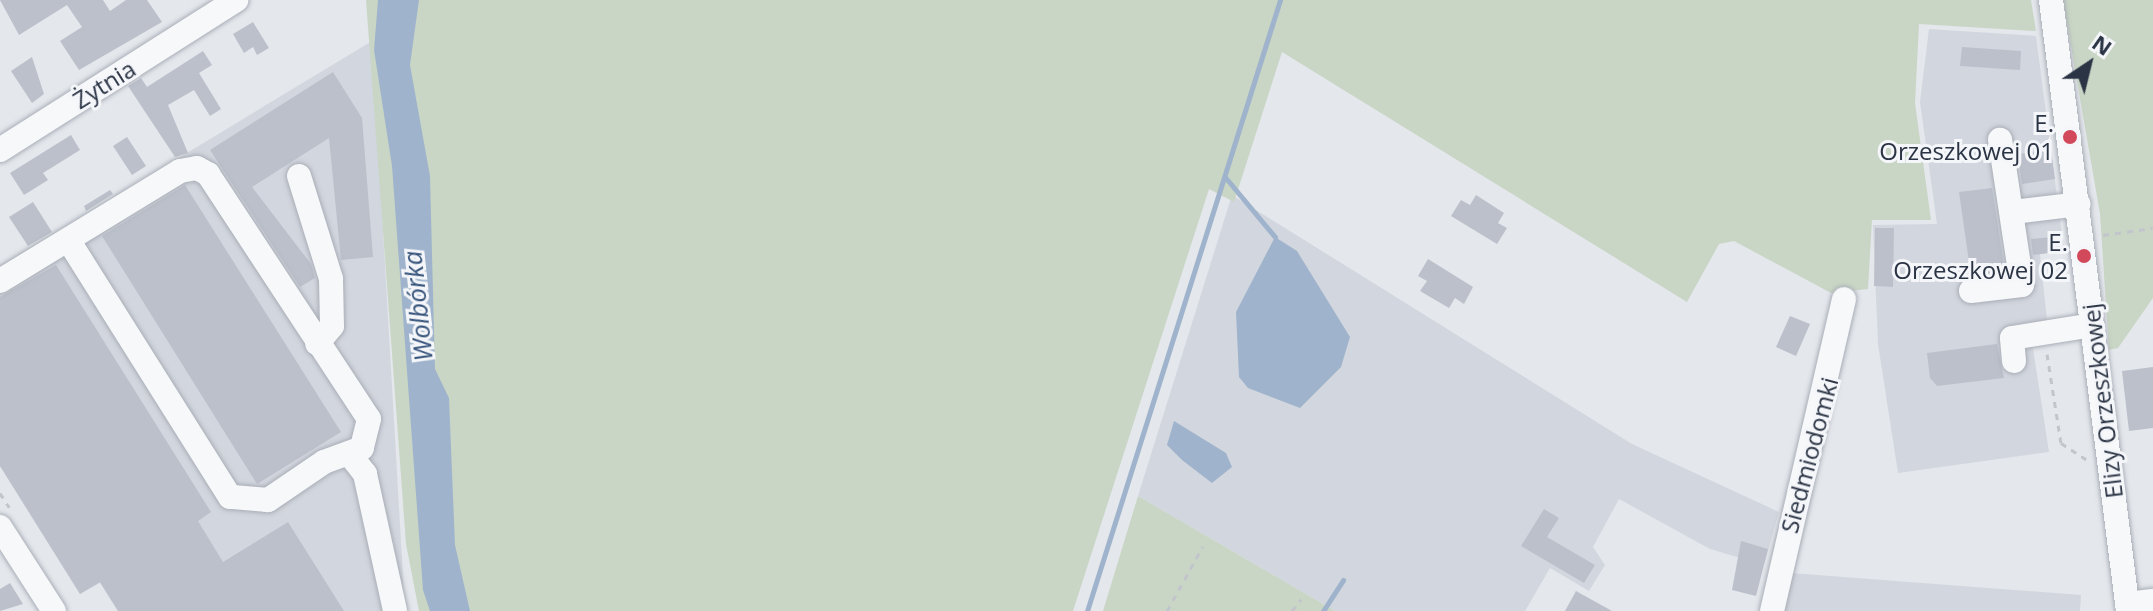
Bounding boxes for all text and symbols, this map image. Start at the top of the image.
north arrow [2049,24,2129,104]
text: N [2087,27,2119,62]
street label: Żytnia [67,54,141,114]
place label: E. Orzeszkowej 01 [1879,109,2054,165]
marker: E. Orzeszkowej 01 [2061,128,2079,146]
place label: E. Orzeszkowej 02 [1893,228,2068,284]
marker: E. Orzeszkowej 02 [2075,247,2093,265]
water label: Wolbórka [397,249,439,363]
street label: Elizy Orzeszkowej [2076,302,2128,500]
street label: Siedmiodomki [1774,374,1844,536]

